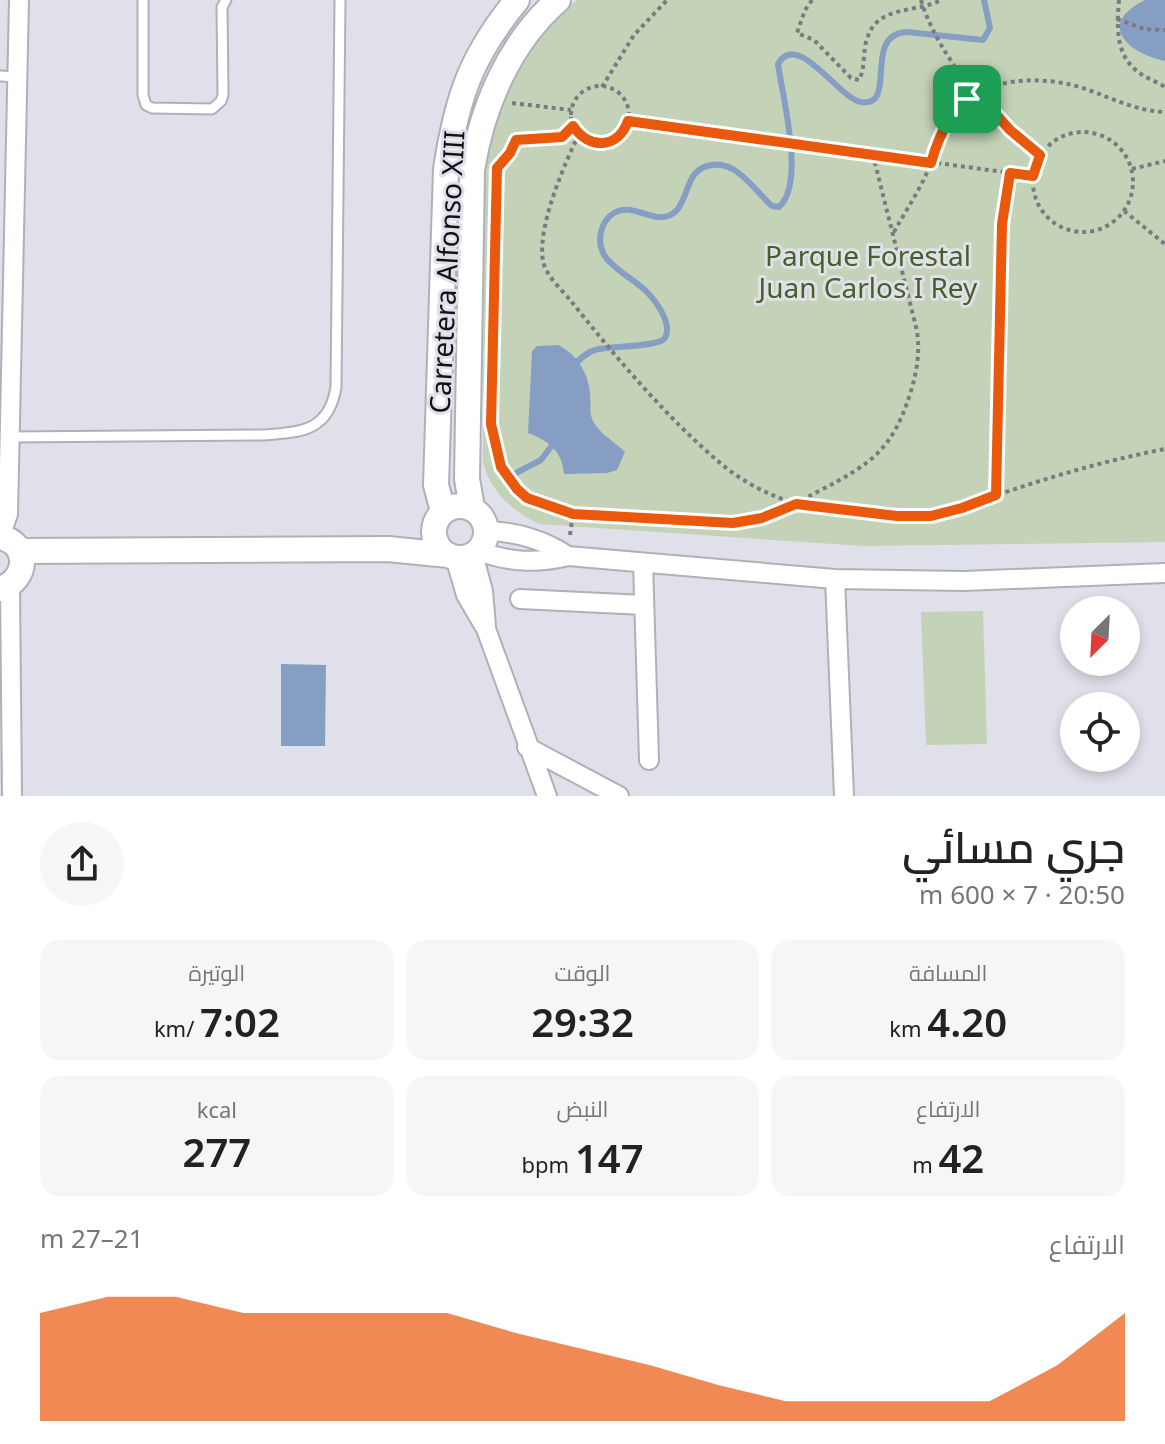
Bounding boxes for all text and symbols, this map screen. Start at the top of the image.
pin [933,65,1001,133]
icon: arrive [945,77,989,121]
street label: Carretera Alfonso XIII [420,130,472,414]
park label: Parque Forestal Juan Carlos I Rey [756,236,978,306]
north arrow [1060,596,1140,676]
map controls [1060,596,1140,772]
button: locate [1060,692,1140,772]
text: جري مسائي [902,816,1125,876]
button: share [40,822,124,906]
text: 20:50 · 7 × 600 m [919,876,1125,912]
text: الوتيرة [189,957,245,987]
text: الوقت [555,957,611,987]
text: المسافة [909,957,987,987]
text: 7:02 [200,994,280,1049]
text: 29:32 [531,994,634,1049]
text: 4.20 [927,994,1007,1049]
text: /km [154,1013,200,1043]
text: km [889,1013,927,1043]
text: النبض [557,1093,608,1123]
text: الارتفاع [916,1093,980,1123]
text: kcal [197,1094,237,1124]
text: 277 [183,1124,251,1179]
text: 147 [575,1130,644,1185]
text: 42 [938,1130,984,1185]
text: bpm [522,1149,575,1179]
text: m [912,1149,938,1179]
text: 21–27 m [40,1220,144,1256]
text: الارتفاع [1049,1226,1125,1262]

